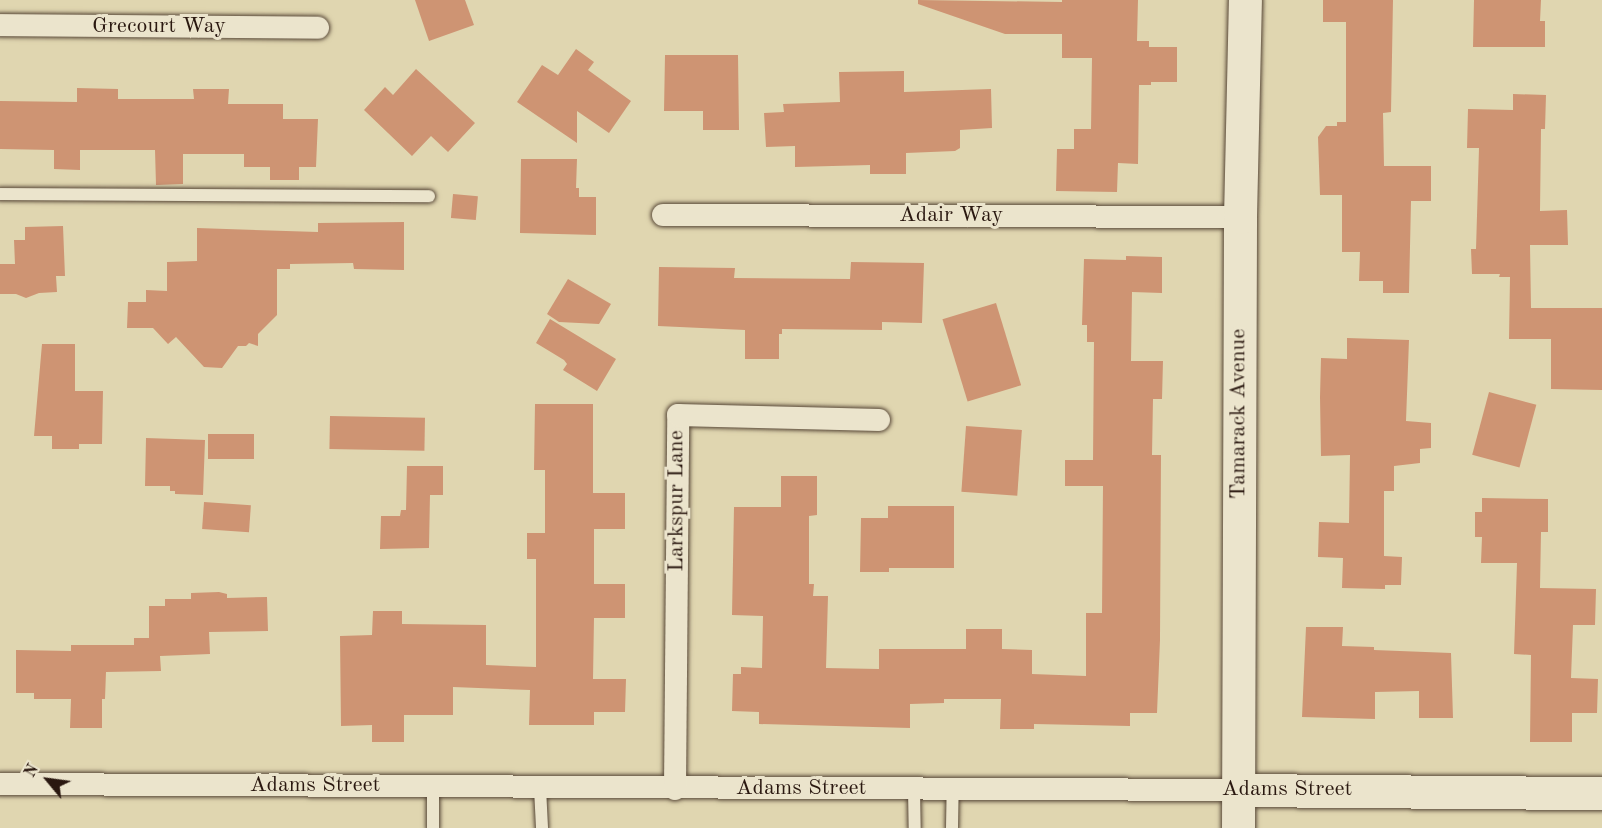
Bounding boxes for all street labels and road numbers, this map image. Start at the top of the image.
street label: Grecourt Way [92,14,226,40]
street label: Adair Way [899,203,1003,229]
street label: Tamarack Avenue [1226,329,1252,499]
street label: Larkspur Lane [664,430,690,572]
street label: Adams Street [250,773,380,799]
street label: Adams Street [736,776,866,802]
street label: Adams Street [1222,777,1352,803]

